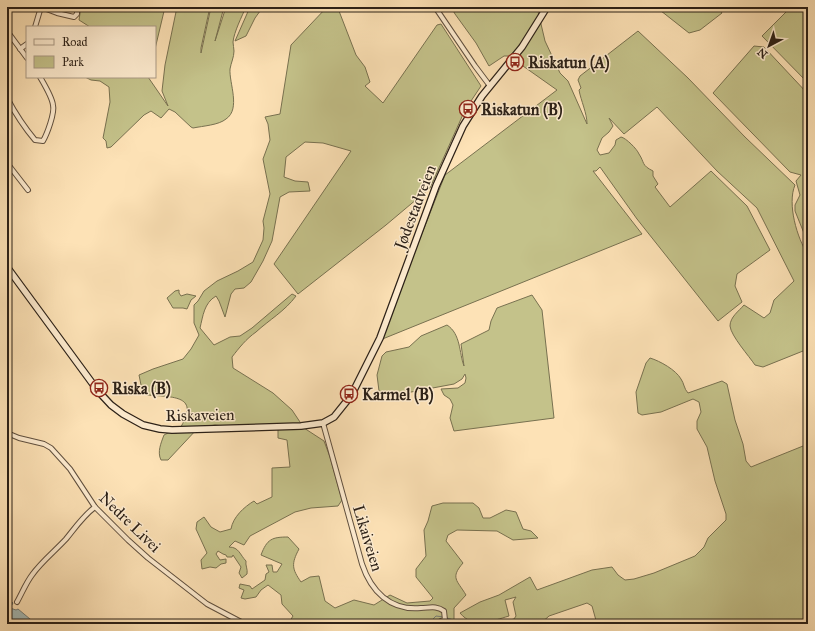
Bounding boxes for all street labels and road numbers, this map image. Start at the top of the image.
street label: Jødestadveien [389,162,441,254]
street label: Riskaveien [165,405,235,425]
street label: Nedre Livei [95,488,165,557]
street label: Likaiveien [349,503,387,574]

